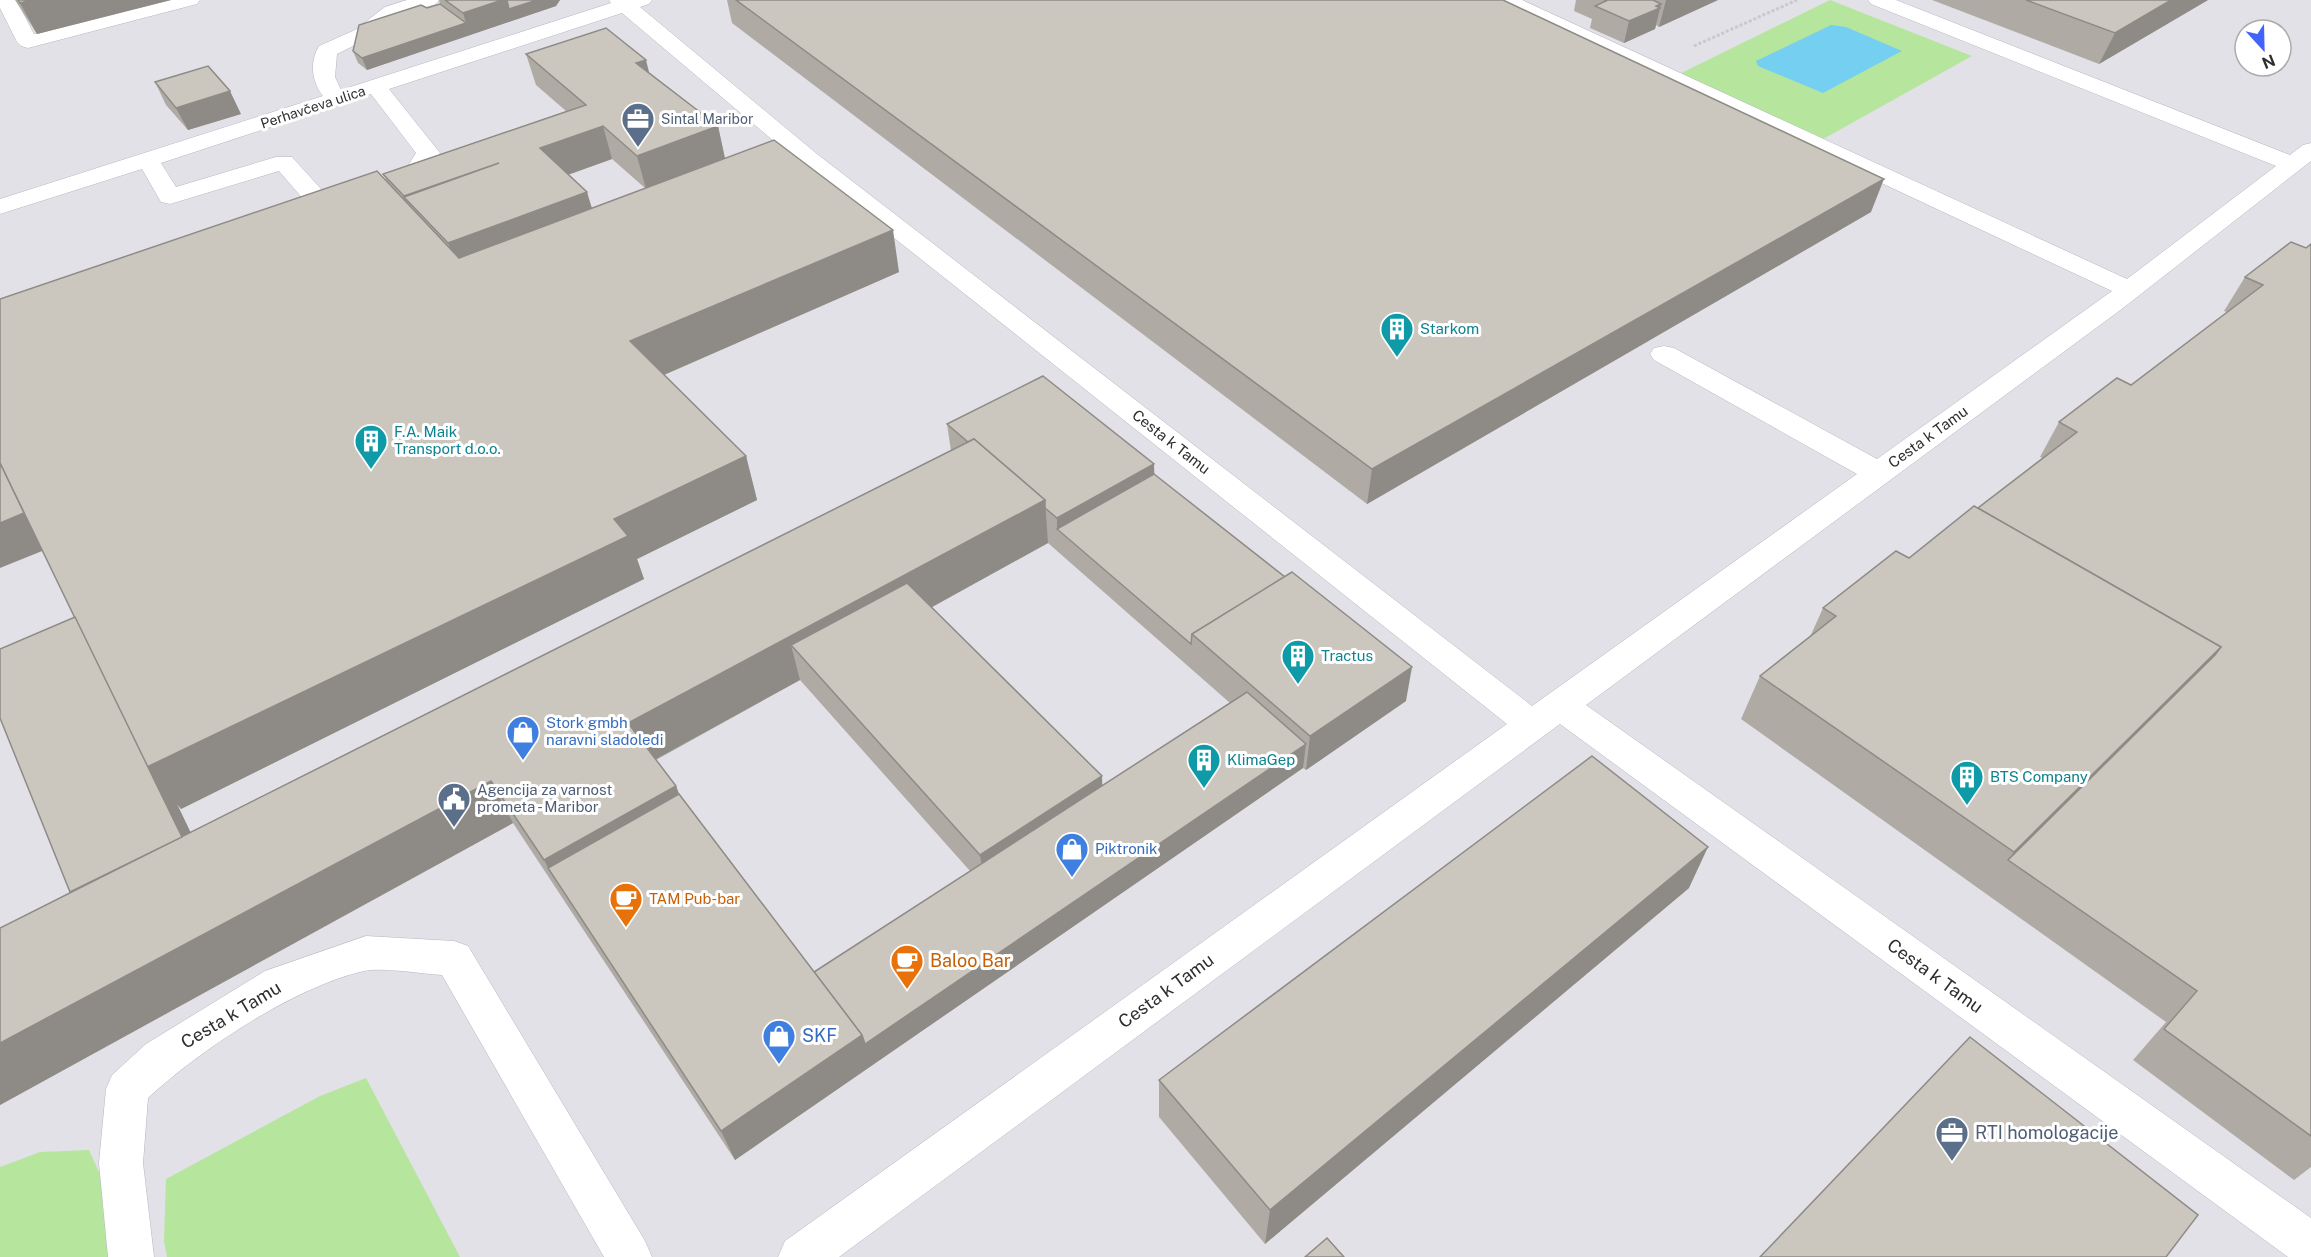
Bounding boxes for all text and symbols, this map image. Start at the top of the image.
north arrow [2233,18,2293,78]
text: N [2259,50,2278,73]
street label: Perhavčeva ulica [259,83,367,131]
office icon: Sintal Maribor [620,101,656,148]
place label: Sintal Maribor [661,111,753,127]
building icon: Starkom [1379,311,1415,358]
place label: Starkom [1420,320,1479,337]
street label: Cesta k Tamu [1885,402,1971,471]
street label: Cesta k Tamu [1129,406,1214,477]
building icon: F.A. Maik Transport d.o.o. [353,423,389,470]
place label: F.A. Maik Transport d.o.o. [394,423,501,457]
building icon: Tractus [1280,638,1316,685]
place label: Tractus [1321,647,1373,664]
shop icon: Stork gmbh naravni sladoledi [505,714,541,761]
place label: Stork gmbh naravni sladoledi [546,714,663,748]
building icon: KlimaGep [1186,742,1222,789]
place label: KlimaGep [1227,751,1295,768]
building icon: BTS Company [1949,759,1985,806]
place label: BTS Company [1990,768,2088,785]
public building icon: Agencija za varnost prometa - Maribor [436,781,472,828]
place label: Agencija za varnost prometa - Maribor [477,781,612,815]
shop icon: Piktronik [1054,831,1090,878]
place label: Piktronik [1095,840,1158,857]
cafe icon: TAM Pub-bar [608,881,644,928]
place label: TAM Pub-bar [649,890,740,907]
street label: Cesta k Tamu [1884,934,1987,1017]
cafe icon: Baloo Bar [889,943,925,990]
street label: Cesta k Tamu [1114,949,1217,1032]
place label: Baloo Bar [930,950,1011,971]
street label: Cesta k Tamu [177,977,284,1053]
shop icon: SKF [761,1018,797,1065]
place label: SKF [802,1025,837,1046]
office icon: RTI homologacije [1934,1115,1970,1162]
place label: RTI homologacije [1975,1122,2119,1143]

